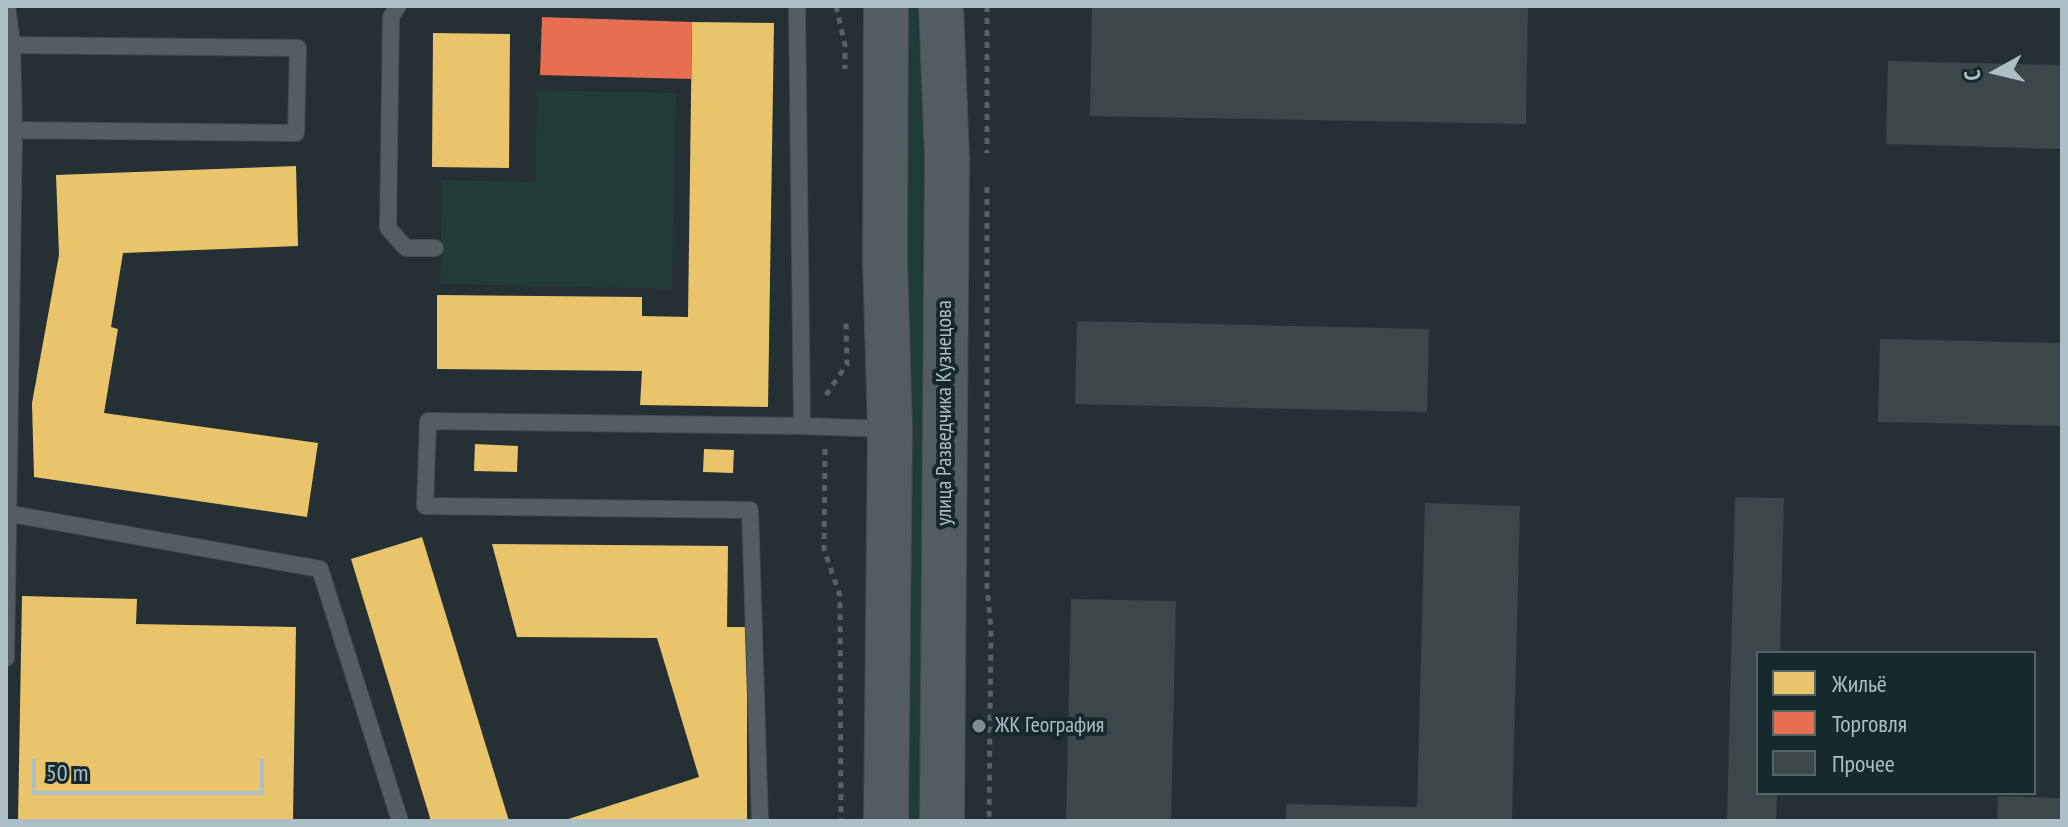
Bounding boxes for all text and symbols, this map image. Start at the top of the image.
north arrow [1956,32,2036,112]
text: С [1958,68,1987,82]
street label: улица Разведчика Кузнецова [932,300,958,526]
legend [1756,651,2036,795]
text: Жильё [1832,668,1887,699]
text: Торговля [1832,708,1907,739]
place label: ЖК География [995,713,1104,739]
marker: ЖК География [970,717,988,735]
scale bar [36,743,268,793]
text: Прочее [1832,748,1895,779]
text: 50 m [46,757,88,788]

